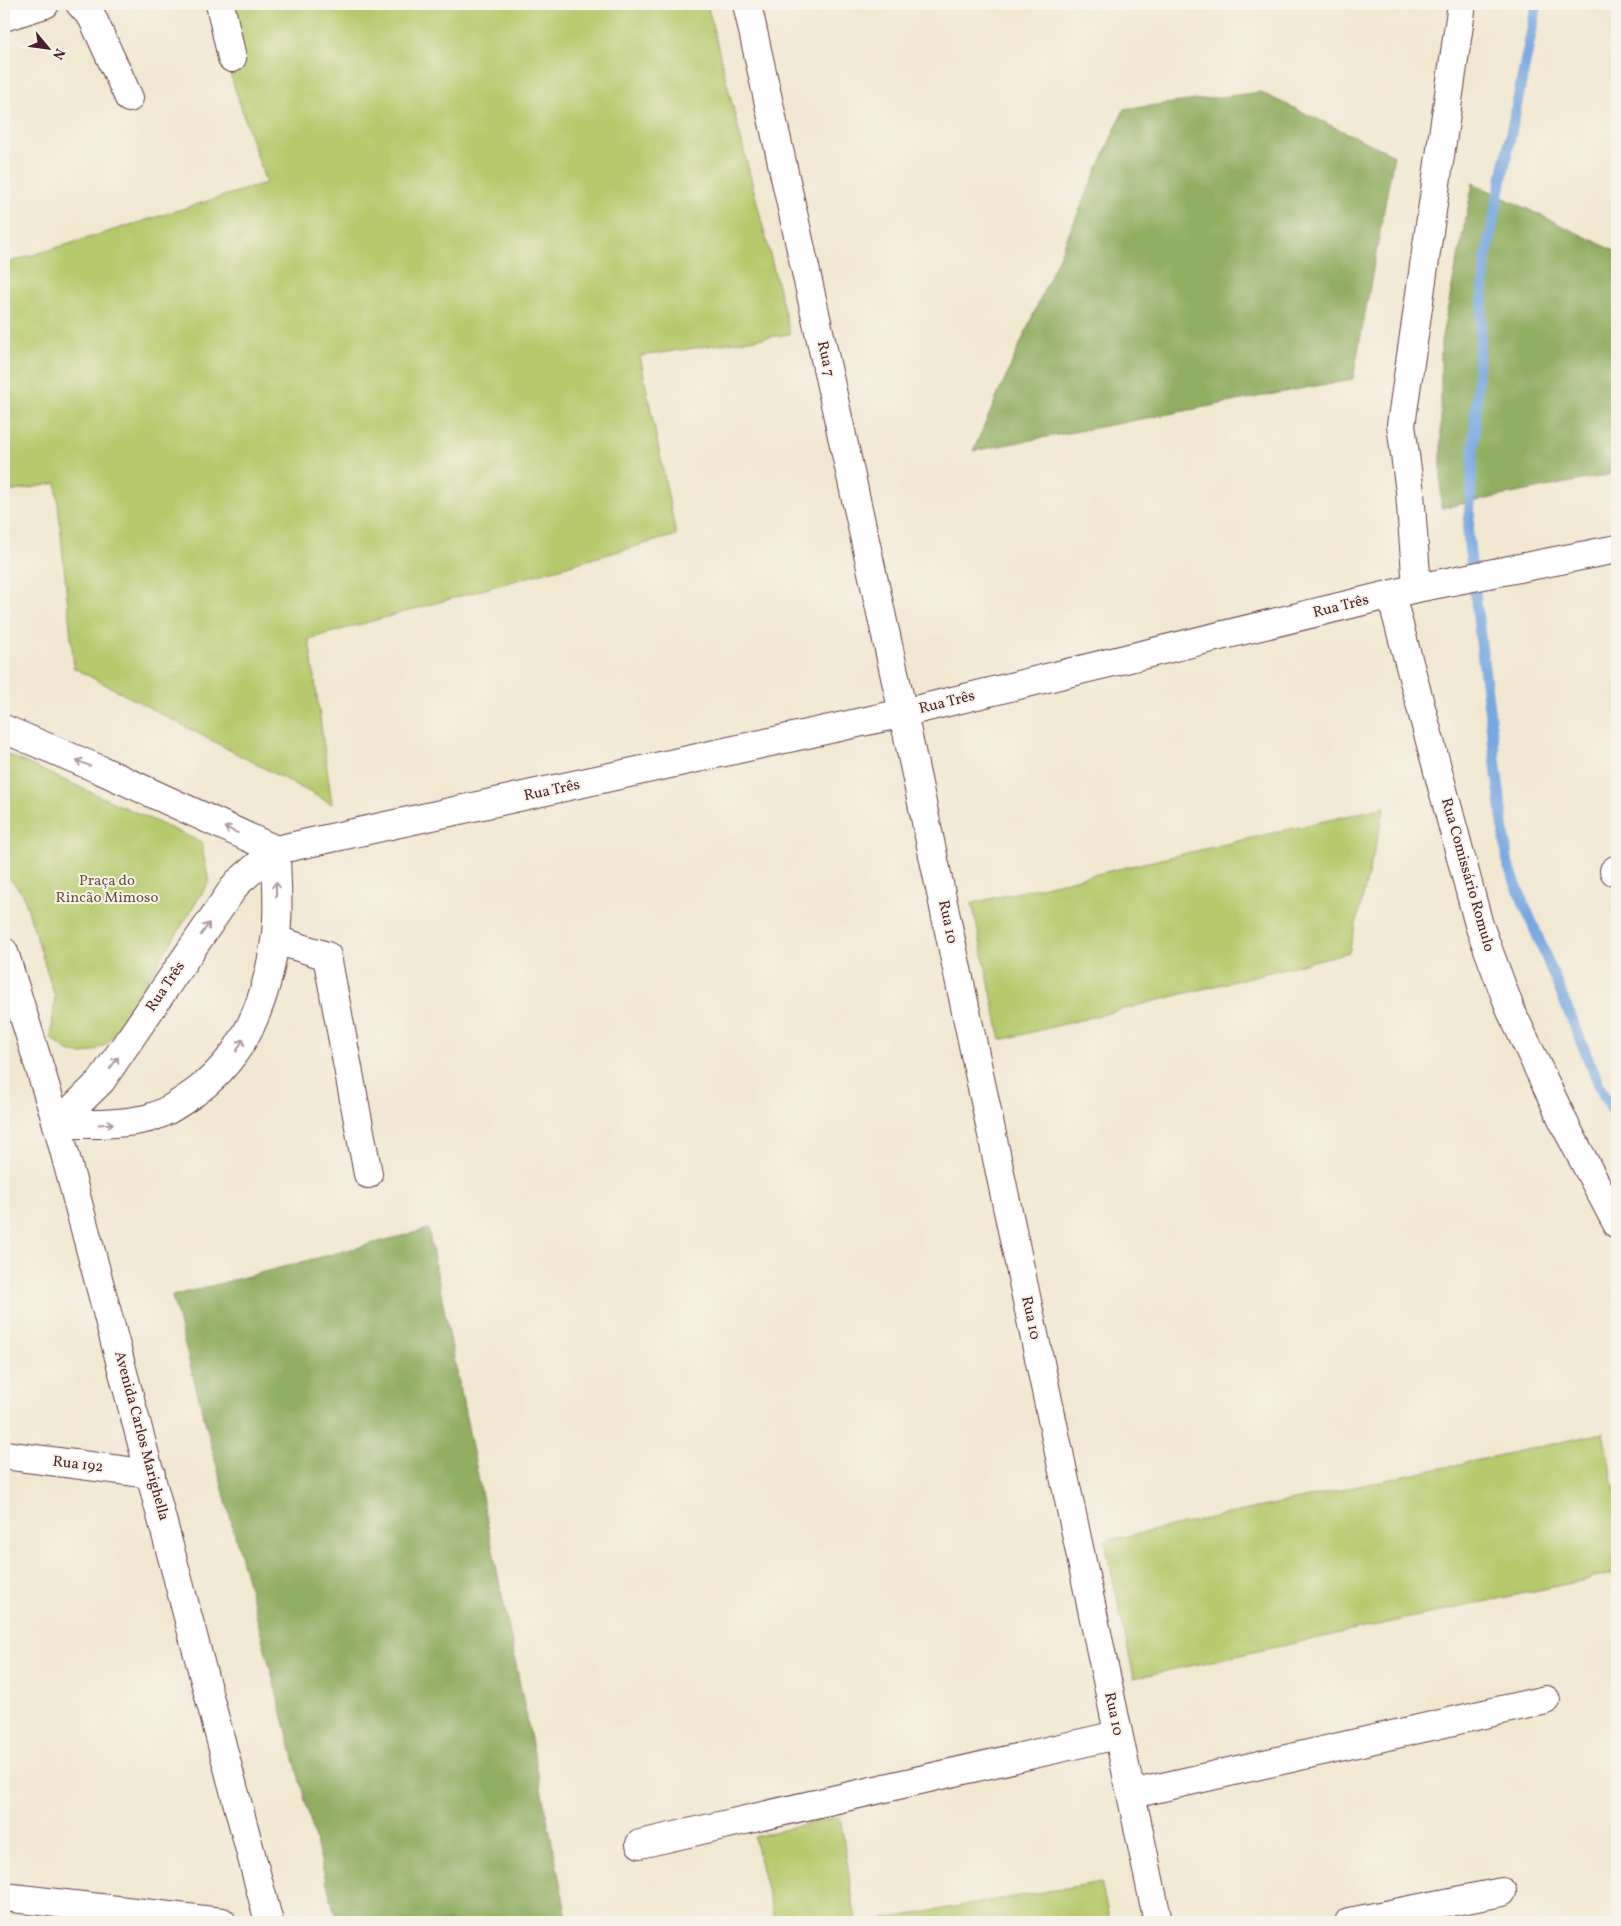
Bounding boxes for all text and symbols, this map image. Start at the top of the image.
north arrow [22,22,72,72]
text: N [47,45,69,63]
street label: Rua 7 [811,339,839,379]
street label: Rua Três [1311,590,1371,624]
street label: Rua Três [917,686,977,720]
one-way arrow [76,757,91,767]
street label: Rua Três [522,775,582,807]
street label: Rua Comissário Romulo [1435,796,1499,954]
one-way arrow [224,824,239,834]
park label: Praça do Rincão Mimoso [55,871,159,909]
one-way arrow [271,882,281,898]
street label: Rua 10 [932,898,962,946]
one-way arrow [200,922,210,936]
street label: Rua Três [141,958,191,1016]
one-way arrow [235,1038,245,1053]
one-way arrow [109,1056,119,1070]
one-way arrow [97,1119,113,1128]
street label: Rua 10 [1015,1294,1045,1342]
street label: Avenida Carlos Marighella [108,1349,174,1523]
street label: Rua 192 [51,1451,105,1479]
street label: Rua 10 [1098,1690,1128,1738]

